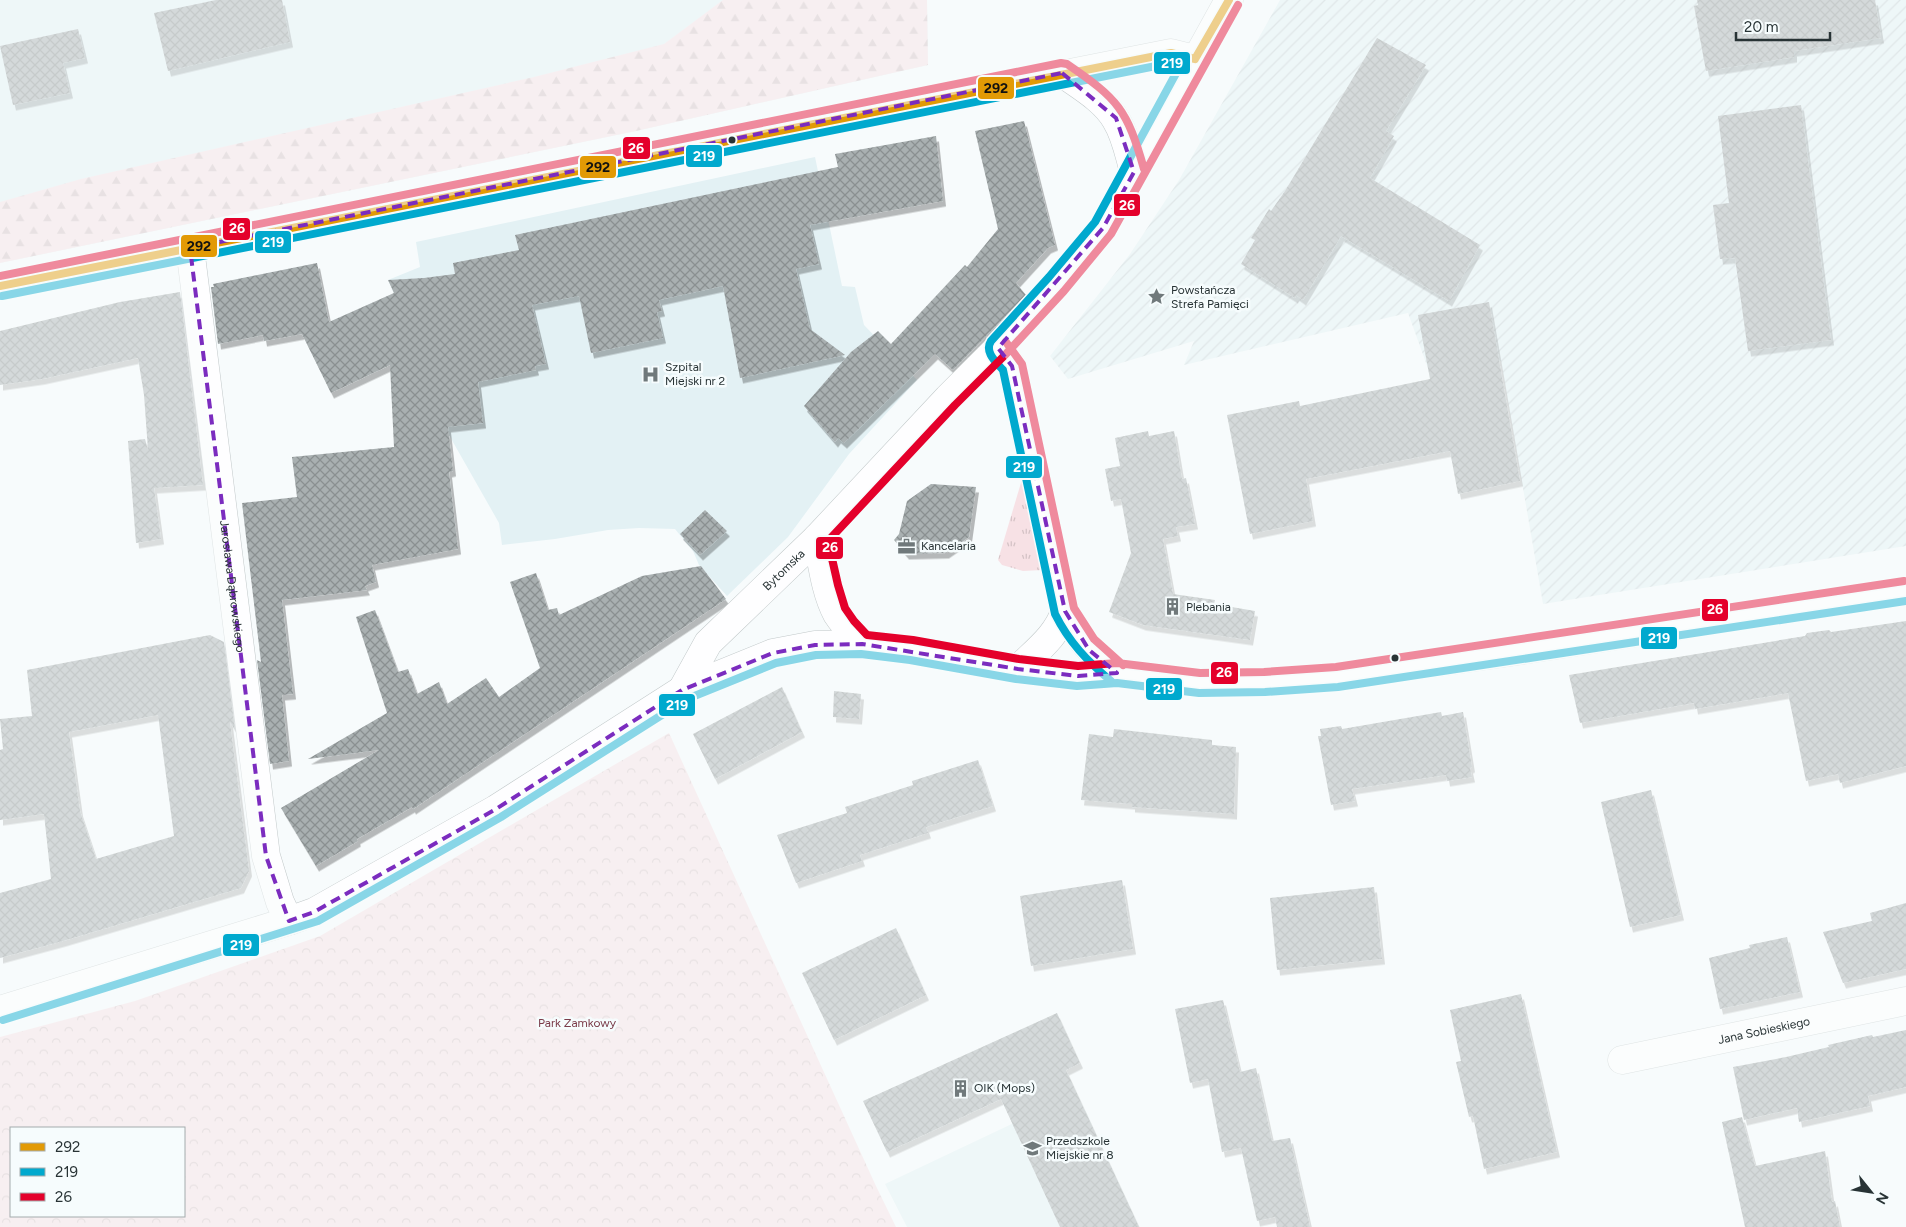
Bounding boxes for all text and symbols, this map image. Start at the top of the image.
scale bar [1736,10,1830,42]
text: 20 m [1744,18,1778,36]
line badge: 219 [1153,51,1191,75]
text: 219 [1161,55,1183,72]
line badge: 292 [977,76,1015,100]
text: 292 [984,80,1008,97]
unlabelled marker [727,135,737,145]
line badge: 26 [622,136,651,160]
text: 26 [628,140,644,157]
line badge: 219 [685,144,723,168]
text: 219 [693,148,715,165]
line badge: 292 [579,155,617,179]
text: 292 [586,159,610,176]
line badge: 26 [1113,193,1141,217]
text: 26 [1119,197,1135,214]
line badge: 26 [222,217,251,241]
text: 26 [229,220,245,237]
line badge: 219 [254,230,292,254]
line badge: 292 [180,234,218,258]
text: 219 [262,234,284,251]
text: 292 [187,238,211,255]
place label: Powstańcza Strefa Pamięci [1171,283,1249,311]
place icon: Powstańcza Strefa Pamięci [1147,287,1167,307]
place label: Szpital Miejski nr 2 [665,360,725,388]
hospital icon: Szpital Miejski nr 2 [641,364,661,384]
line badge: 219 [1005,455,1043,479]
text: 219 [1013,459,1035,476]
street label: Jarosława Dąbrowskiego [217,519,248,653]
line badge: 26 [815,536,844,560]
office icon: Kancelaria [897,536,917,556]
text: 26 [822,539,838,556]
place label: Kancelaria [921,539,976,553]
street label: Bytomska [760,547,808,593]
building icon: Plebania [1162,597,1182,617]
line badge: 26 [1701,598,1729,622]
place label: Plebania [1186,600,1231,614]
text: 26 [1707,601,1723,618]
line badge: 219 [1640,626,1678,650]
text: 219 [1648,630,1670,647]
unlabelled marker [1390,653,1400,663]
line badge: 26 [1210,661,1239,685]
text: 26 [1216,664,1232,681]
line badge: 219 [1145,677,1183,701]
text: 219 [1153,681,1175,698]
line badge: 219 [658,693,696,717]
text: 219 [666,697,688,714]
line badge: 219 [222,933,260,957]
text: 219 [230,937,252,954]
street label: Jana Sobieskiego [1717,1014,1811,1047]
park label: Park Zamkowy [538,1016,617,1030]
building icon: OIK (Mops) [950,1078,970,1098]
place label: OIK (Mops) [974,1081,1035,1095]
legend [10,1127,185,1217]
place label: Przedszkole Miejskie nr 8 [1046,1134,1114,1162]
text: 292 [55,1138,80,1156]
school or university icon: Przedszkole Miejskie nr 8 [1022,1138,1042,1158]
text: 219 [55,1163,78,1181]
north arrow [1846,1167,1896,1217]
text: 26 [55,1188,72,1206]
text: N [1872,1189,1892,1207]

